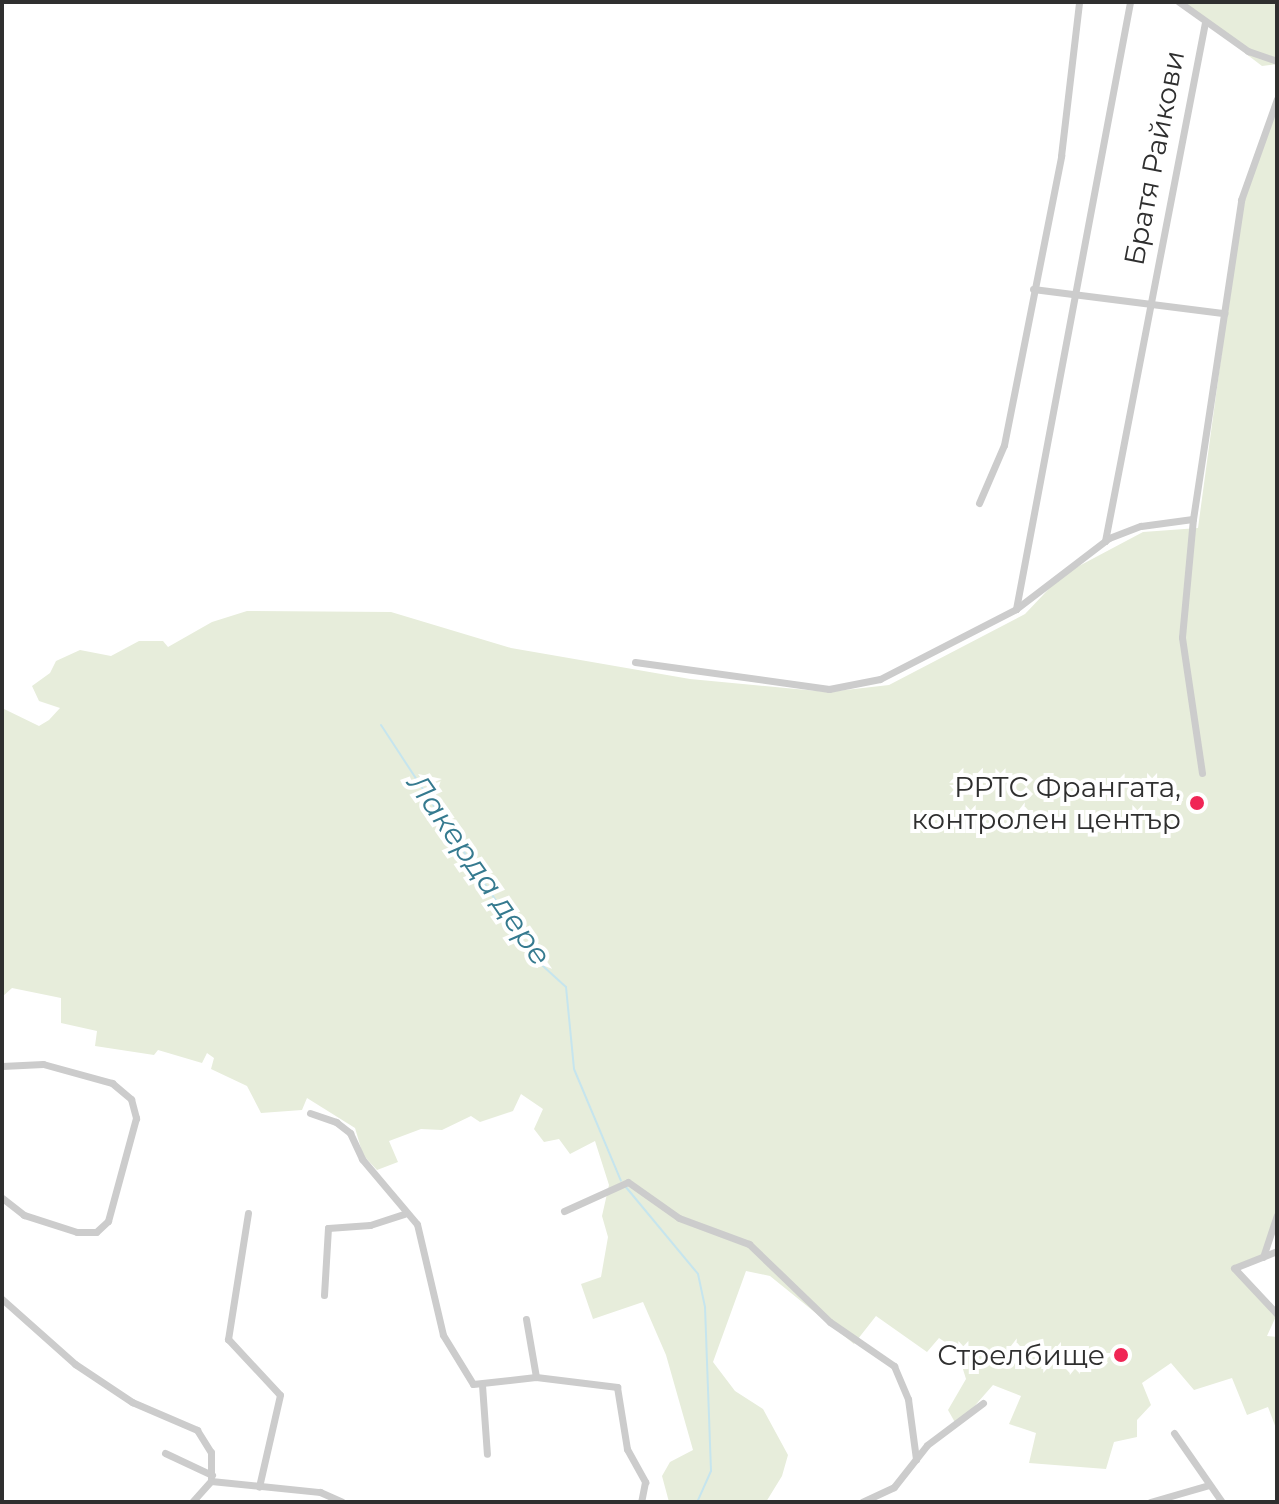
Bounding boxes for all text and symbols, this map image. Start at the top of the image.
street label: Братя Райкови [1117,48,1191,268]
water label: Лакерда дере [400,767,558,973]
place label: РРТС Франгата, контролен център [912,770,1181,836]
marker: РРТС Франгата, контролен център [1188,794,1206,812]
place label: Стрелбище [937,1338,1105,1372]
marker: Стрелбище [1112,1346,1130,1364]

